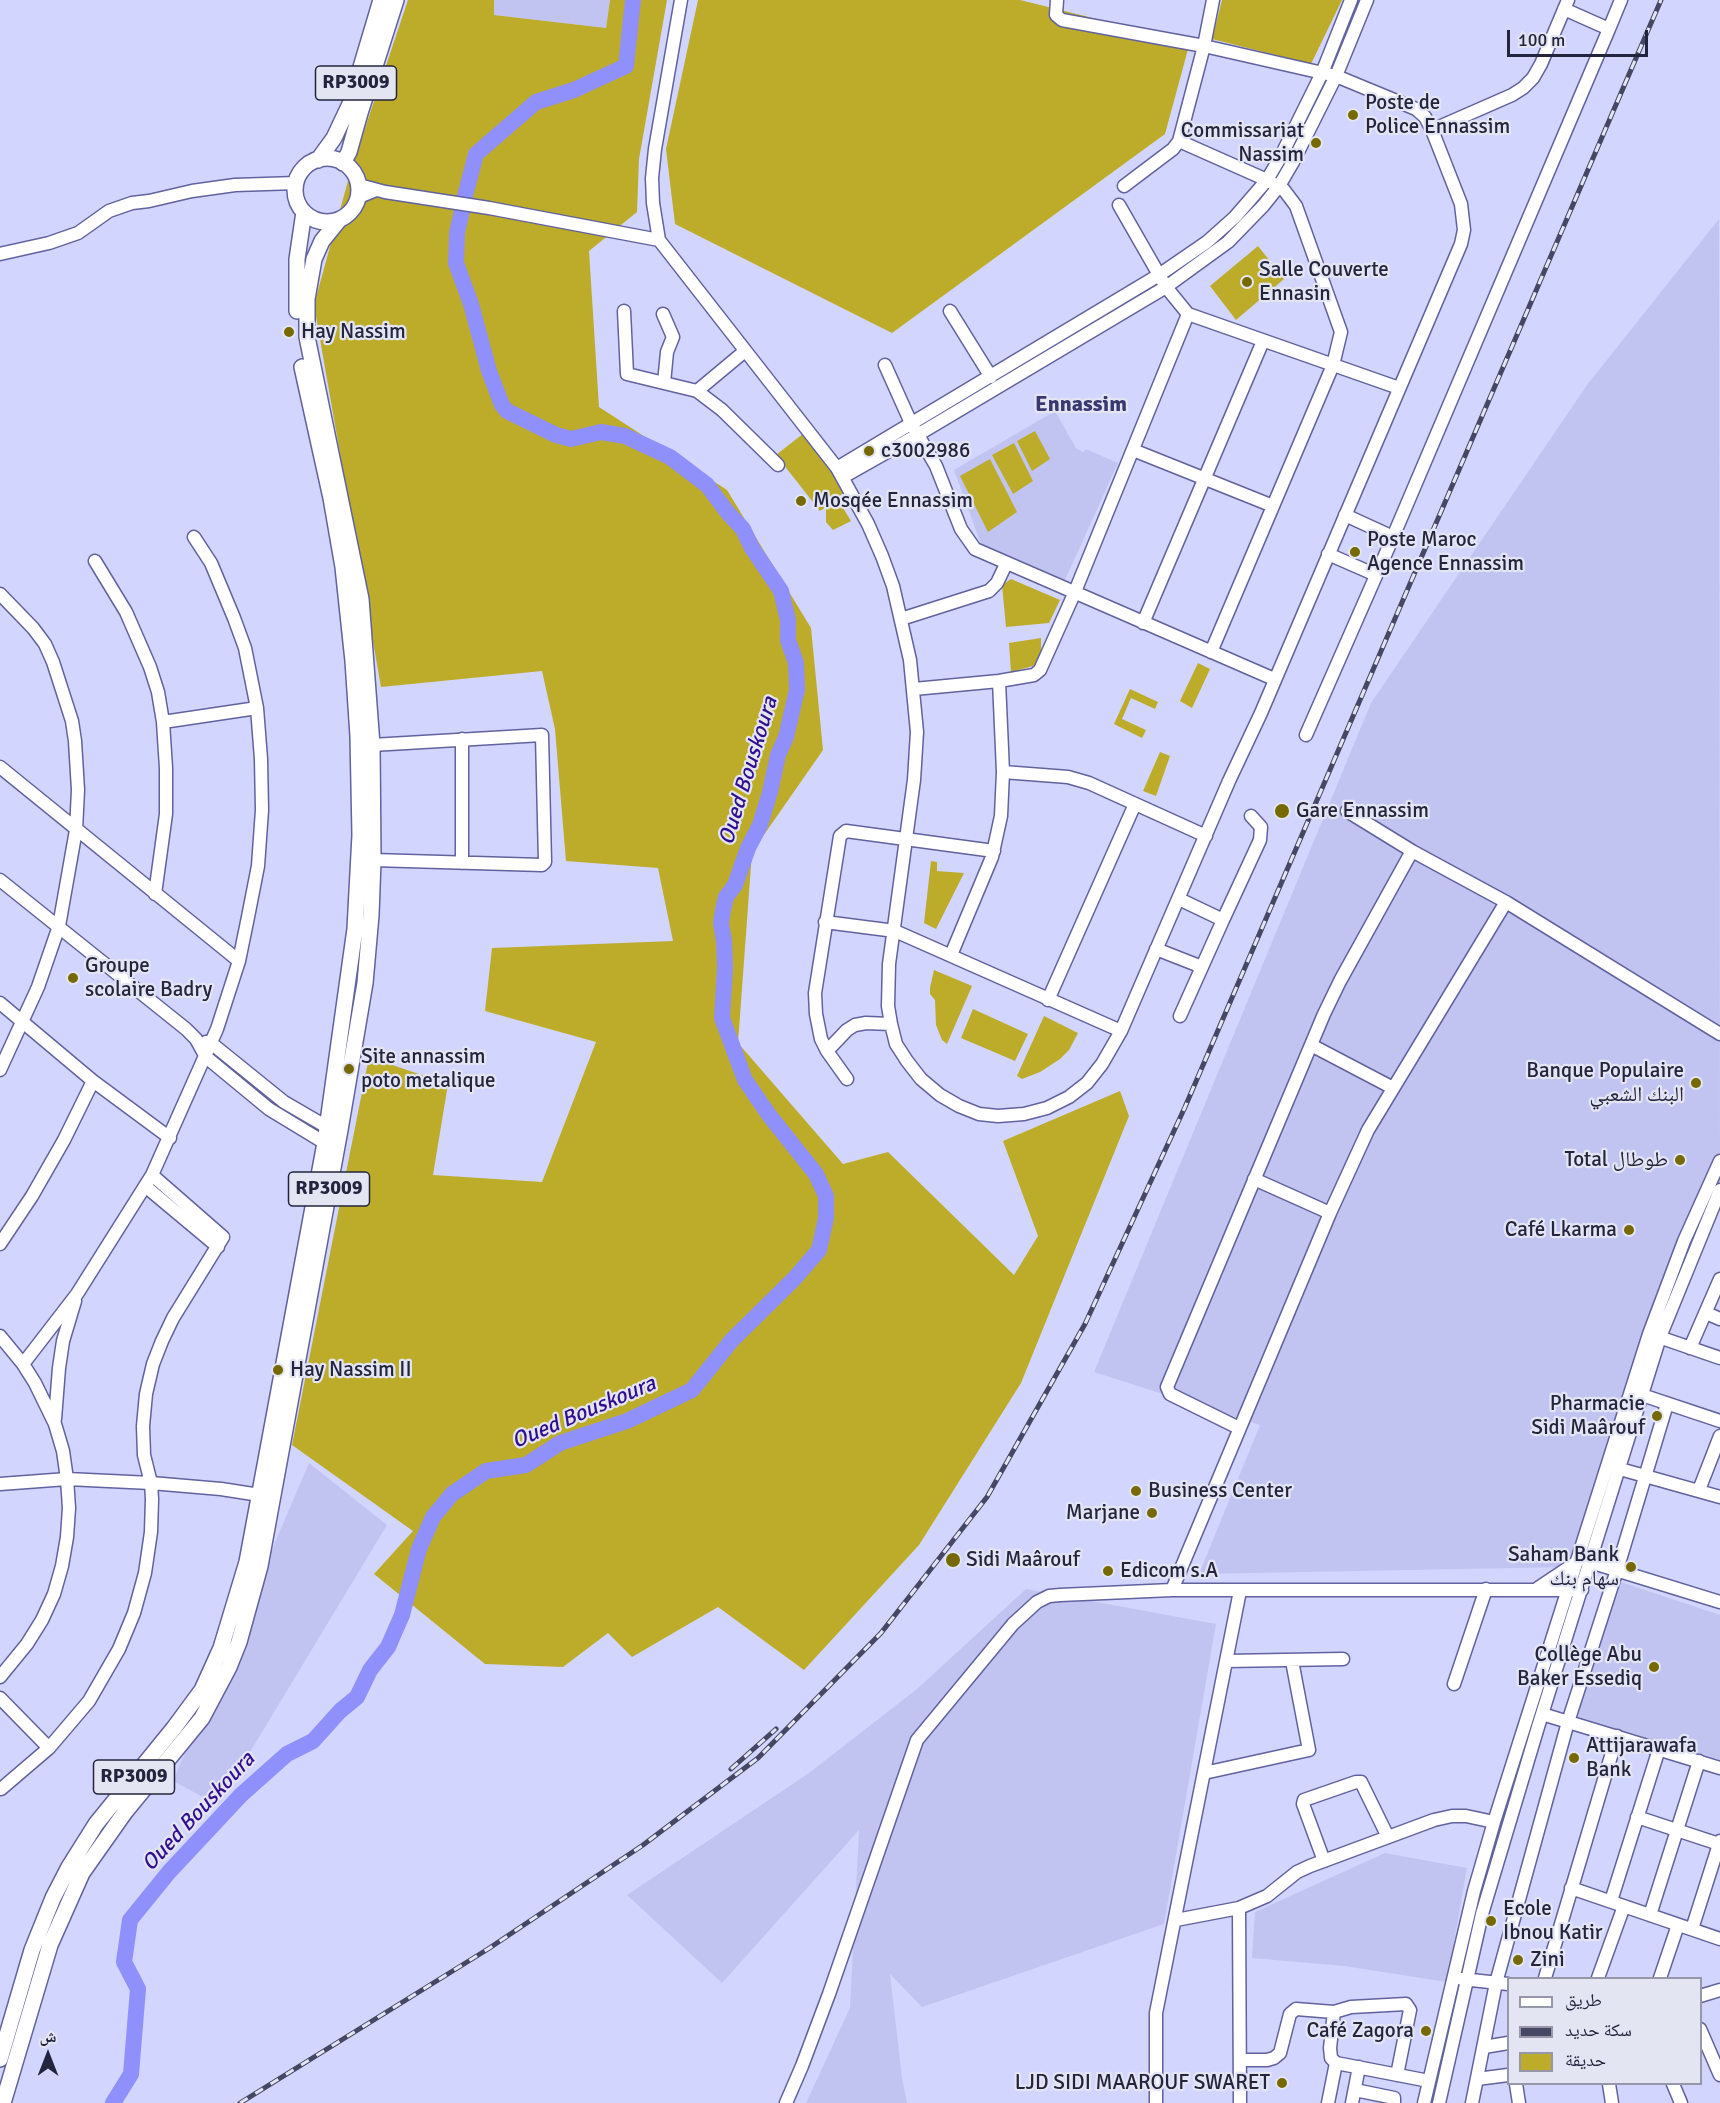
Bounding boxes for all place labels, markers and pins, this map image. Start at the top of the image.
place label: Poste de Police Ennassim [1365,90,1510,140]
marker: Poste de Police Ennassim [1346,108,1360,122]
place label: Commissariat Nassim [1181,118,1304,168]
marker: Commissariat Nassim [1309,136,1323,150]
place label: Salle Couverte Ennasin [1259,257,1389,307]
marker: Salle Couverte Ennasin [1240,275,1254,289]
place label: Hay Nassim [301,319,406,345]
marker: Hay Nassim [282,325,296,339]
place label: c3002986 [881,438,970,464]
marker: c3002986 [862,444,876,458]
place label: Mosqée Ennassim [813,488,973,514]
marker: Mosqée Ennassim [794,494,808,508]
place label: Poste Maroc Agence Ennassim [1367,527,1524,577]
marker: Poste Maroc Agence Ennassim [1348,545,1362,559]
place label: Gare Ennassim [1296,798,1429,824]
marker: Gare Ennassim [1273,802,1291,820]
place label: Groupe scolaire Badry [85,953,212,1003]
marker: Groupe scolaire Badry [66,971,80,985]
place label: Site annassim poto metalique [361,1044,496,1094]
place label: Banque Populaire البنك الشعبي [1526,1058,1684,1108]
marker: Site annassim poto metalique [342,1062,356,1076]
marker: Banque Populaire البنك الشعبي [1689,1076,1703,1090]
place label: Total طوطال [1565,1147,1668,1173]
marker: Total طوطال [1673,1153,1687,1167]
place label: Café Lkarma [1505,1217,1617,1243]
marker: Café Lkarma [1622,1223,1636,1237]
place label: Hay Nassim II [290,1357,412,1383]
marker: Hay Nassim II [271,1363,285,1377]
place label: Pharmacie Sidi Maârouf [1531,1391,1645,1441]
marker: Pharmacie Sidi Maârouf [1650,1409,1664,1423]
place label: Business Center [1148,1478,1292,1504]
marker: Business Center [1129,1484,1143,1498]
place label: Marjane [1066,1500,1140,1526]
marker: Marjane [1145,1506,1159,1520]
place label: Saham Bank سهام بنك [1508,1542,1619,1592]
place label: Sidi Maârouf [966,1547,1080,1573]
marker: Sidi Maârouf [944,1551,962,1569]
place label: Edicom s.A [1120,1558,1218,1584]
marker: Saham Bank سهام بنك [1624,1560,1638,1574]
marker: Edicom s.A [1101,1564,1115,1578]
place label: Collège Abu Baker Essediq [1517,1642,1642,1692]
marker: Collège Abu Baker Essediq [1647,1660,1661,1674]
place label: Attijarawafa Bank [1586,1733,1697,1783]
marker: Attijarawafa Bank [1567,1751,1581,1765]
place label: Ecole Ibnou Katir [1503,1896,1603,1946]
marker: Ecole Ibnou Katir [1484,1914,1498,1928]
place label: Zini [1530,1947,1565,1973]
marker: Zini [1511,1953,1525,1967]
place label: Café Zagora [1307,2018,1414,2044]
marker: Café Zagora [1419,2024,1433,2038]
place label: LJD SIDI MAAROUF SWARET [1015,2070,1270,2096]
marker: LJD SIDI MAAROUF SWARET [1275,2076,1289,2090]

